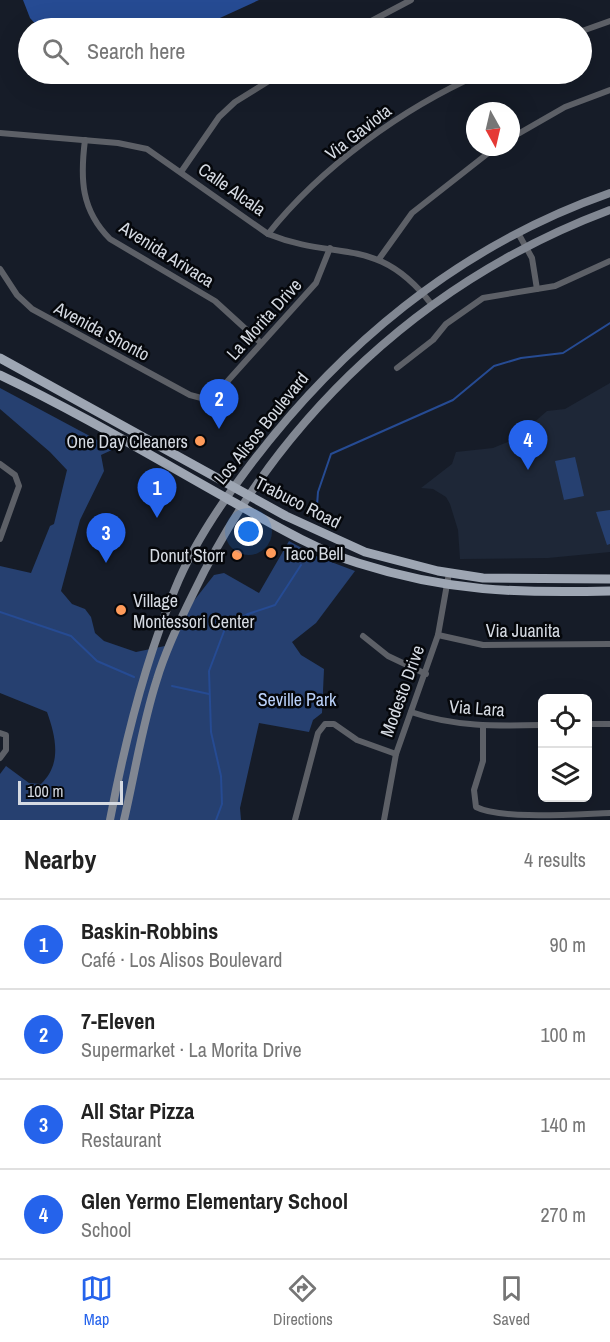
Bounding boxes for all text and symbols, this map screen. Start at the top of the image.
search box [18,18,592,84]
icon: search [39,35,72,68]
text: Search here [87,36,185,66]
street label: Via Gaviota [320,98,396,166]
north arrow [466,102,520,156]
street label: Calle Alcala [193,157,271,221]
street label: Avenida Arivaca [114,214,219,293]
street label: La Morita Drive [221,273,307,365]
street label: Avenida Shonto [49,295,154,367]
street label: Los Alisos Boulevard [208,367,314,489]
pin: 2 [200,380,238,429]
pin: 4 [508,420,548,470]
place label: One Day Cleaners [67,429,188,454]
marker: One Day Cleaners [193,434,207,448]
pin: 1 [138,468,176,518]
street label: Trabuco Road [251,470,345,534]
pin: 3 [86,514,126,563]
your location [234,517,263,546]
place label: Taco Bell [283,541,343,566]
place label: Donut Storr [150,543,225,568]
marker: Taco Bell [264,546,278,560]
marker: Donut Storr [230,548,244,562]
place label: Village Montessori Center [133,588,254,634]
marker: Village Montessori Center [114,603,128,617]
street label: Via Juanita [486,618,560,643]
street label: Modesto Drive [374,642,430,740]
park label: Seville Park [258,687,337,712]
street label: Via Lara [448,694,506,722]
map controls [538,694,592,802]
button: locate [538,694,592,748]
button: layers [538,748,592,802]
scale bar [18,778,123,806]
text: 100 m [27,780,63,802]
text: Nearby [24,842,96,877]
text: 4 results [524,846,586,873]
text: Baskin-Robbins [81,916,218,946]
text: 1 [39,931,48,958]
text: 90 m [550,931,586,958]
text: Café · Los Alisos Boulevard [81,946,282,973]
text: 7-Eleven [81,1006,155,1036]
text: 2 [39,1021,48,1048]
text: 100 m [540,1021,586,1048]
text: Supermarket · La Morita Drive [81,1036,302,1063]
text: All Star Pizza [81,1096,194,1126]
text: 3 [39,1111,48,1138]
text: 140 m [540,1111,586,1138]
text: Restaurant [81,1126,161,1153]
text: Glen Yermo Elementary School [81,1186,348,1216]
text: 4 [39,1201,48,1228]
text: 270 m [540,1201,586,1228]
text: School [81,1216,131,1243]
tab: Map [80,1272,113,1330]
tab: Directions [273,1272,333,1330]
tab: Saved [493,1272,530,1330]

